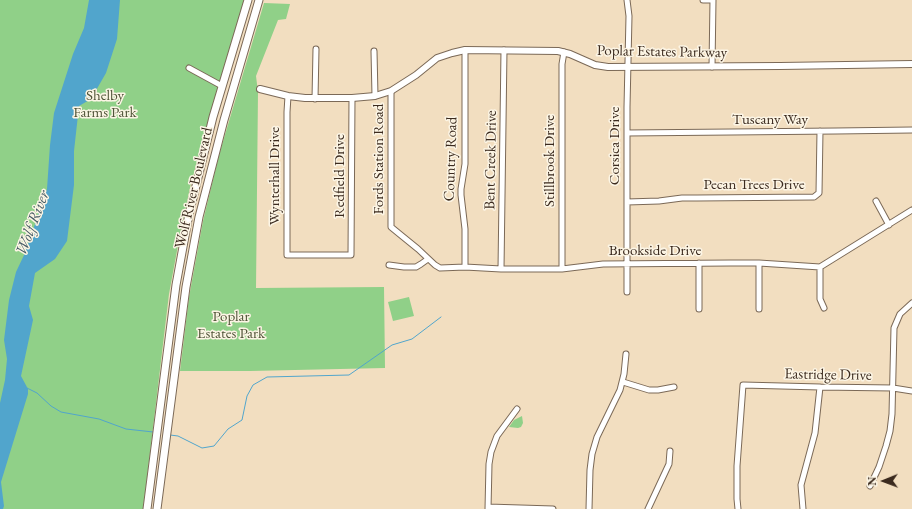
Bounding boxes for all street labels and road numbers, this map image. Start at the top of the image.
street label: Poplar Estates Parkway [597,42,727,62]
street label: Fords Station Road [370,104,388,214]
street label: Corsica Drive [606,107,624,185]
street label: Bent Creek Drive [481,110,501,210]
street label: Tuscany Way [732,111,808,129]
street label: Stillbrook Drive [541,115,559,207]
street label: Country Road [441,116,461,202]
street label: Wolf River Boulevard [171,126,217,250]
street label: Wynterhall Drive [266,127,284,225]
street label: Redfield Drive [331,134,349,218]
street label: Pecan Trees Drive [703,176,805,194]
street label: Brookside Drive [609,242,701,260]
street label: Eastridge Drive [784,365,872,385]

